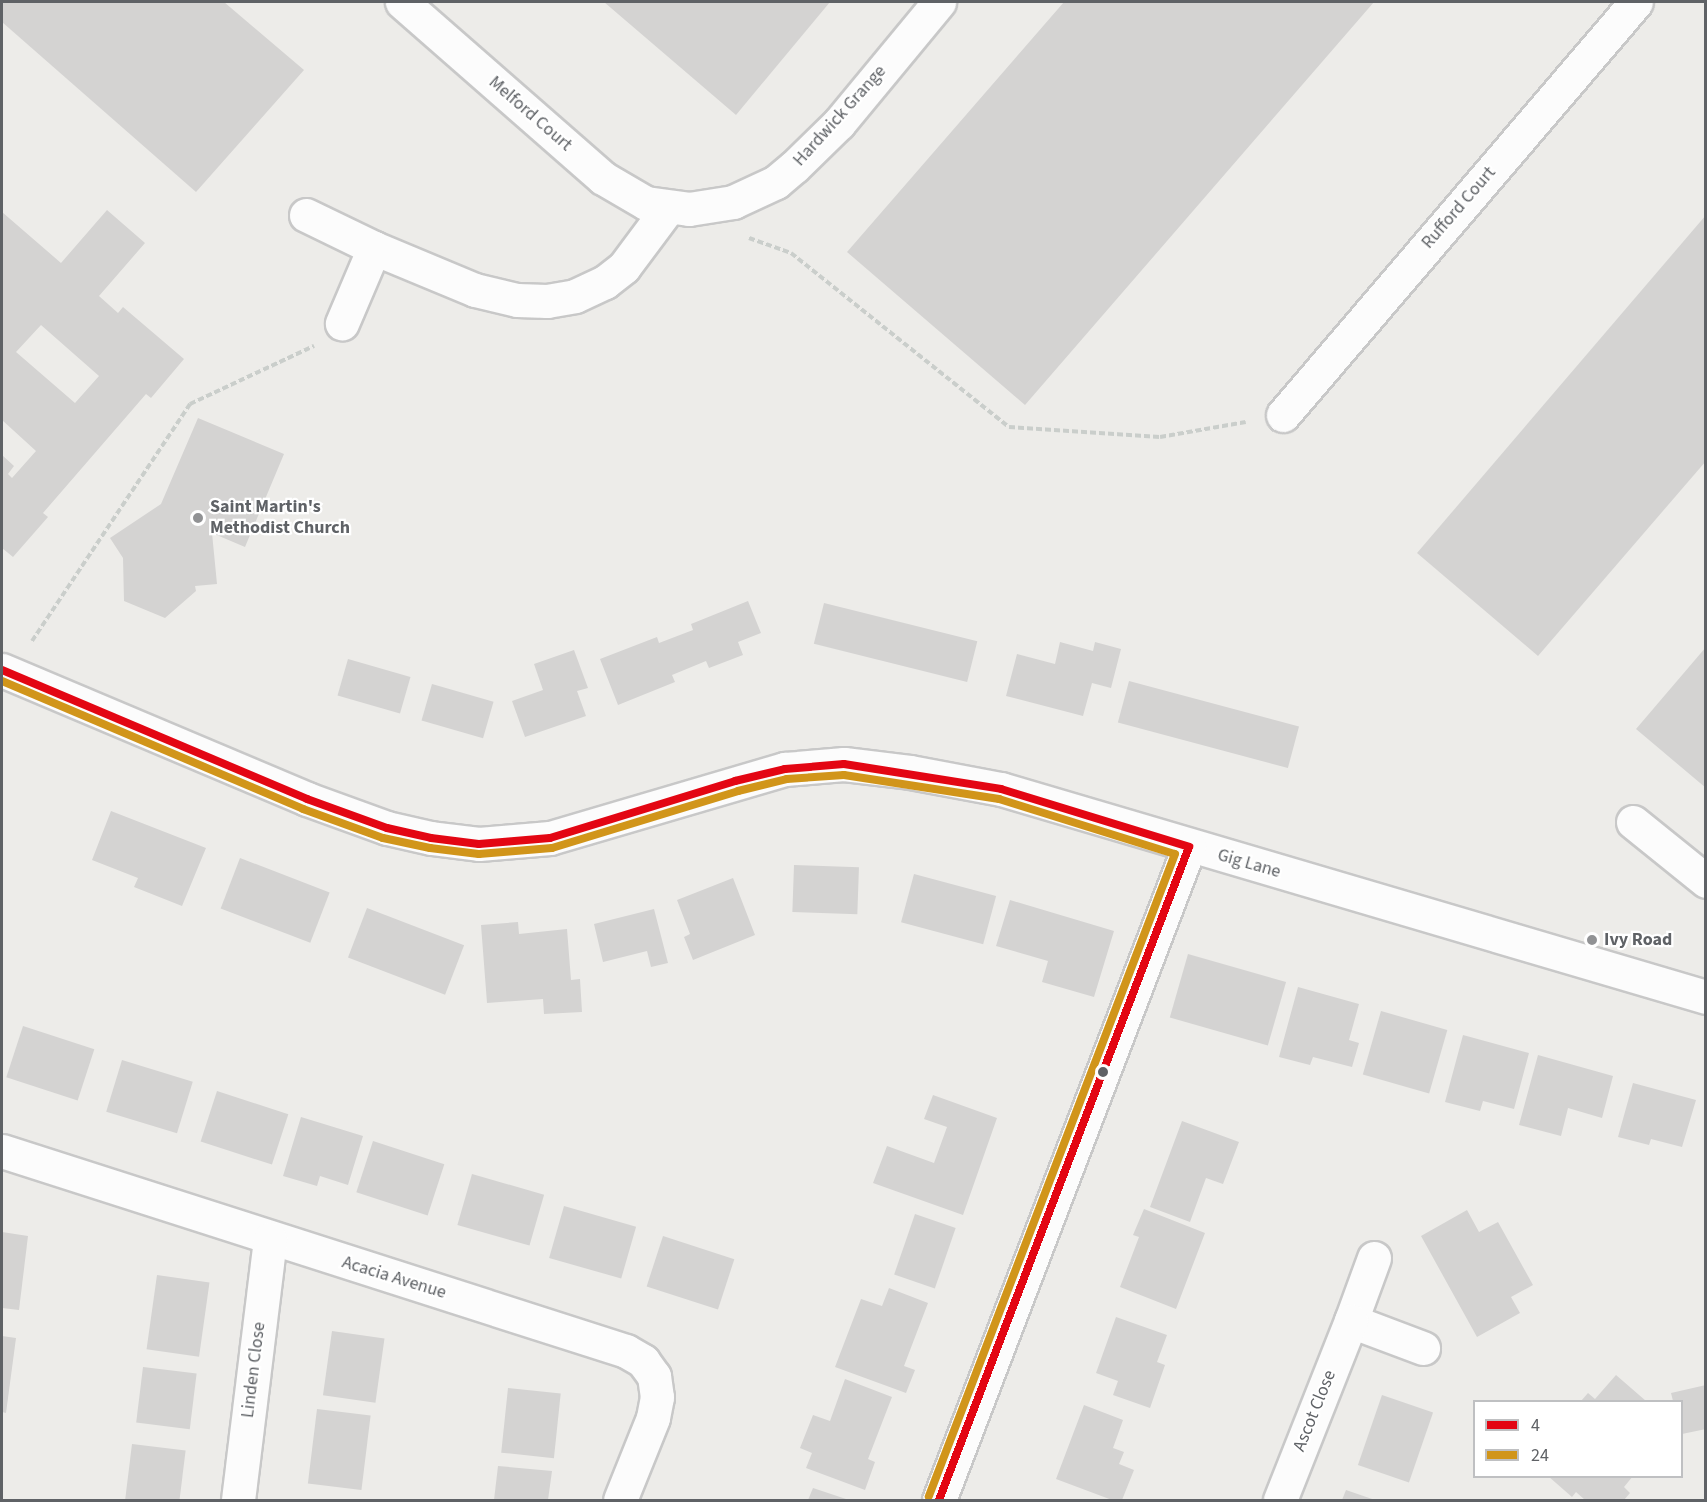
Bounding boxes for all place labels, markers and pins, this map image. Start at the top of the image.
place label: Saint Martin's Methodist Church [210,497,350,540]
marker: Saint Martin's Methodist Church [191,511,205,525]
place label: Ivy Road [1604,929,1672,951]
marker: Ivy Road [1585,933,1599,947]
unlabelled marker [1097,1066,1109,1078]

